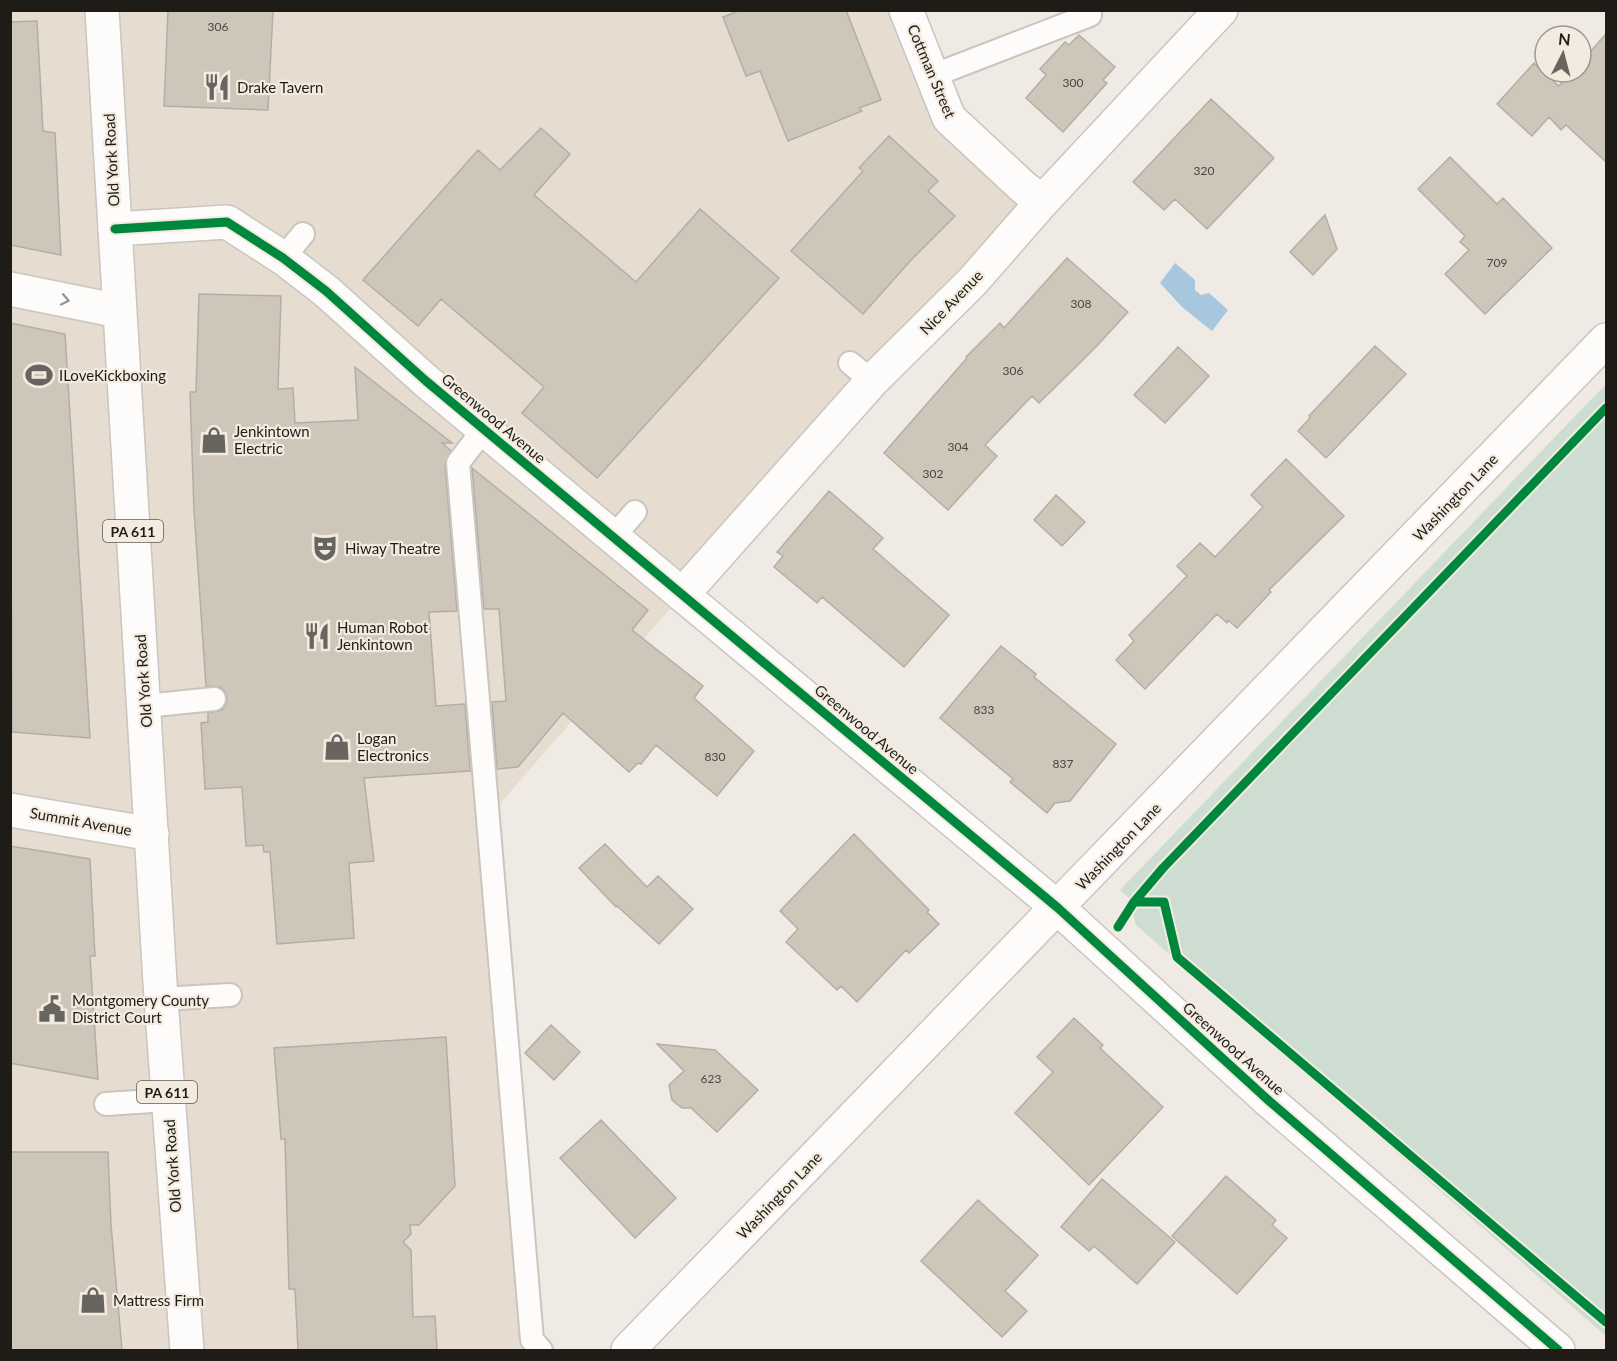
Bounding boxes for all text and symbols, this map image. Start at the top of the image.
house number: 306 [208,19,228,34]
street label: Cottman Street [904,21,960,121]
north arrow [1533,24,1593,84]
text: N [1557,28,1572,49]
restaurant icon: Drake Tavern [202,72,232,102]
house number: 300 [1063,75,1083,90]
place label: Drake Tavern [237,78,323,96]
street label: Old York Road [100,113,122,207]
house number: 320 [1194,163,1214,178]
house number: 709 [1487,255,1507,270]
street label: Nice Avenue [916,266,986,338]
one-way arrow [60,293,70,306]
house number: 308 [1071,296,1091,311]
sports icon: ILoveKickboxing [24,360,54,390]
house number: 306 [1003,363,1023,378]
place label: ILoveKickboxing [59,366,166,384]
street label: Greenwood Avenue [438,369,550,467]
place label: Jenkintown Electric [234,422,310,457]
shop icon: Jenkintown Electric [199,425,229,455]
house number: 304 [948,439,968,454]
street label: Washington Lane [1409,450,1501,544]
house number: 302 [923,466,943,481]
road number: PA 611 [103,520,163,542]
theatre icon: Hiway Theatre [310,533,340,563]
place label: Hiway Theatre [345,539,441,557]
place label: Human Robot Jenkintown [337,618,429,653]
restaurant icon: Human Robot Jenkintown [302,621,332,651]
street label: Old York Road [131,634,155,728]
street label: Greenwood Avenue [811,680,923,778]
house number: 833 [974,702,994,717]
place label: Logan Electronics [357,729,429,764]
shop icon: Logan Electronics [322,732,352,762]
house number: 830 [705,749,725,764]
house number: 837 [1053,756,1073,771]
street label: Washington Lane [1072,799,1164,893]
street label: Summit Avenue [29,803,133,839]
place label: Montgomery County District Court [72,991,209,1026]
public building icon: Montgomery County District Court [37,994,67,1024]
street label: Greenwood Avenue [1180,998,1288,1098]
house number: 623 [701,1071,721,1086]
road number: PA 611 [137,1081,197,1103]
street label: Old York Road [160,1119,184,1213]
street label: Washington Lane [733,1148,825,1242]
shop icon: Mattress Firm [78,1285,108,1315]
place label: Mattress Firm [113,1291,204,1309]

